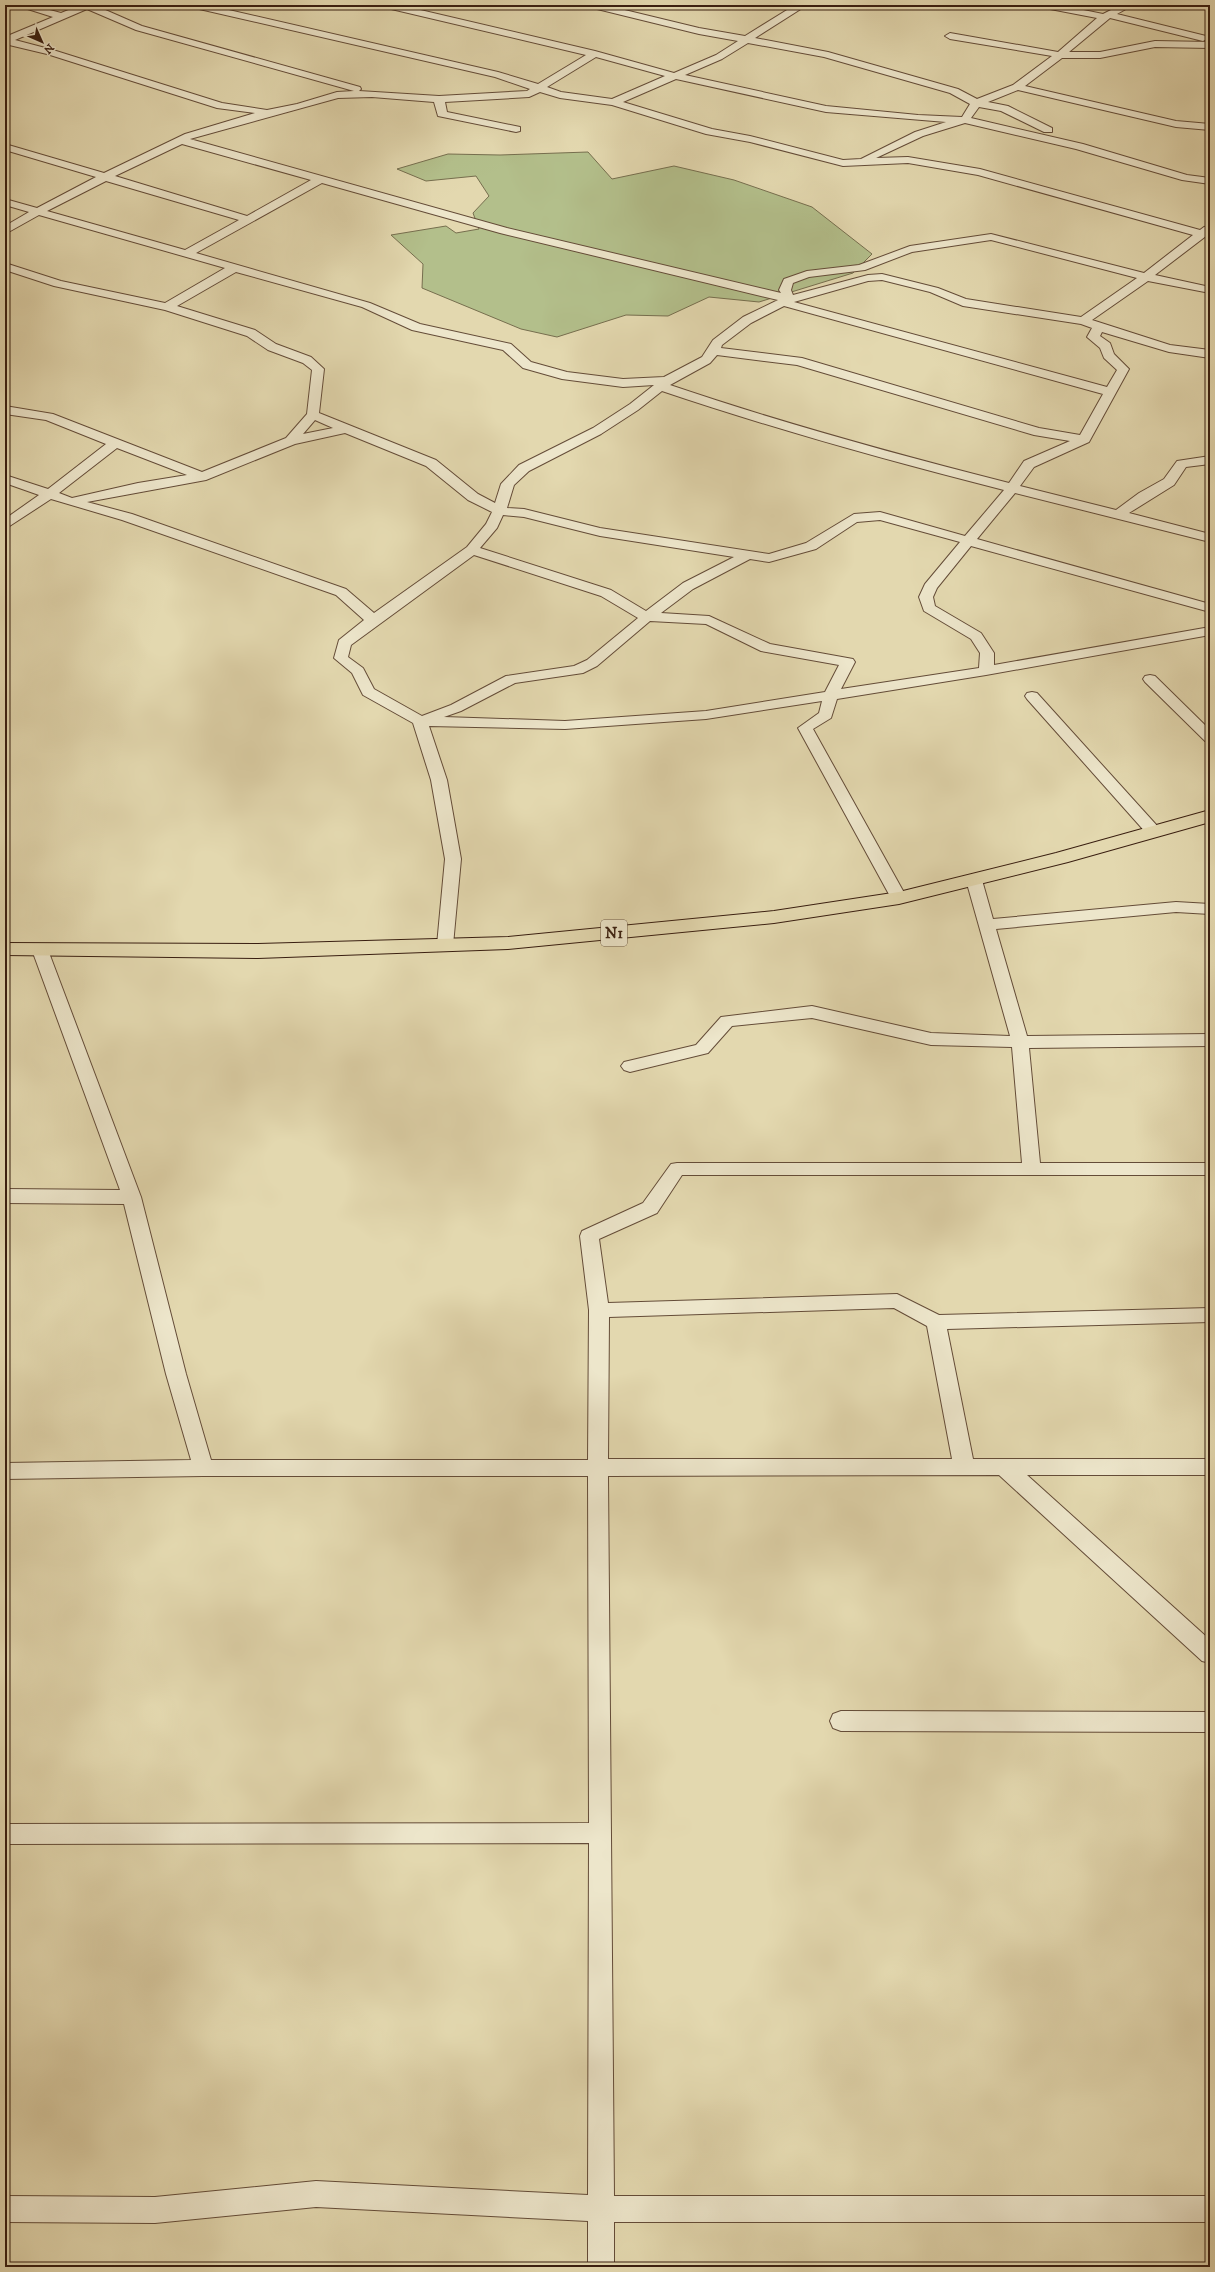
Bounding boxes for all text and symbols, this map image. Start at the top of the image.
north arrow [22,22,62,62]
text: N [40,40,57,57]
road number: N1 [601,920,627,946]

